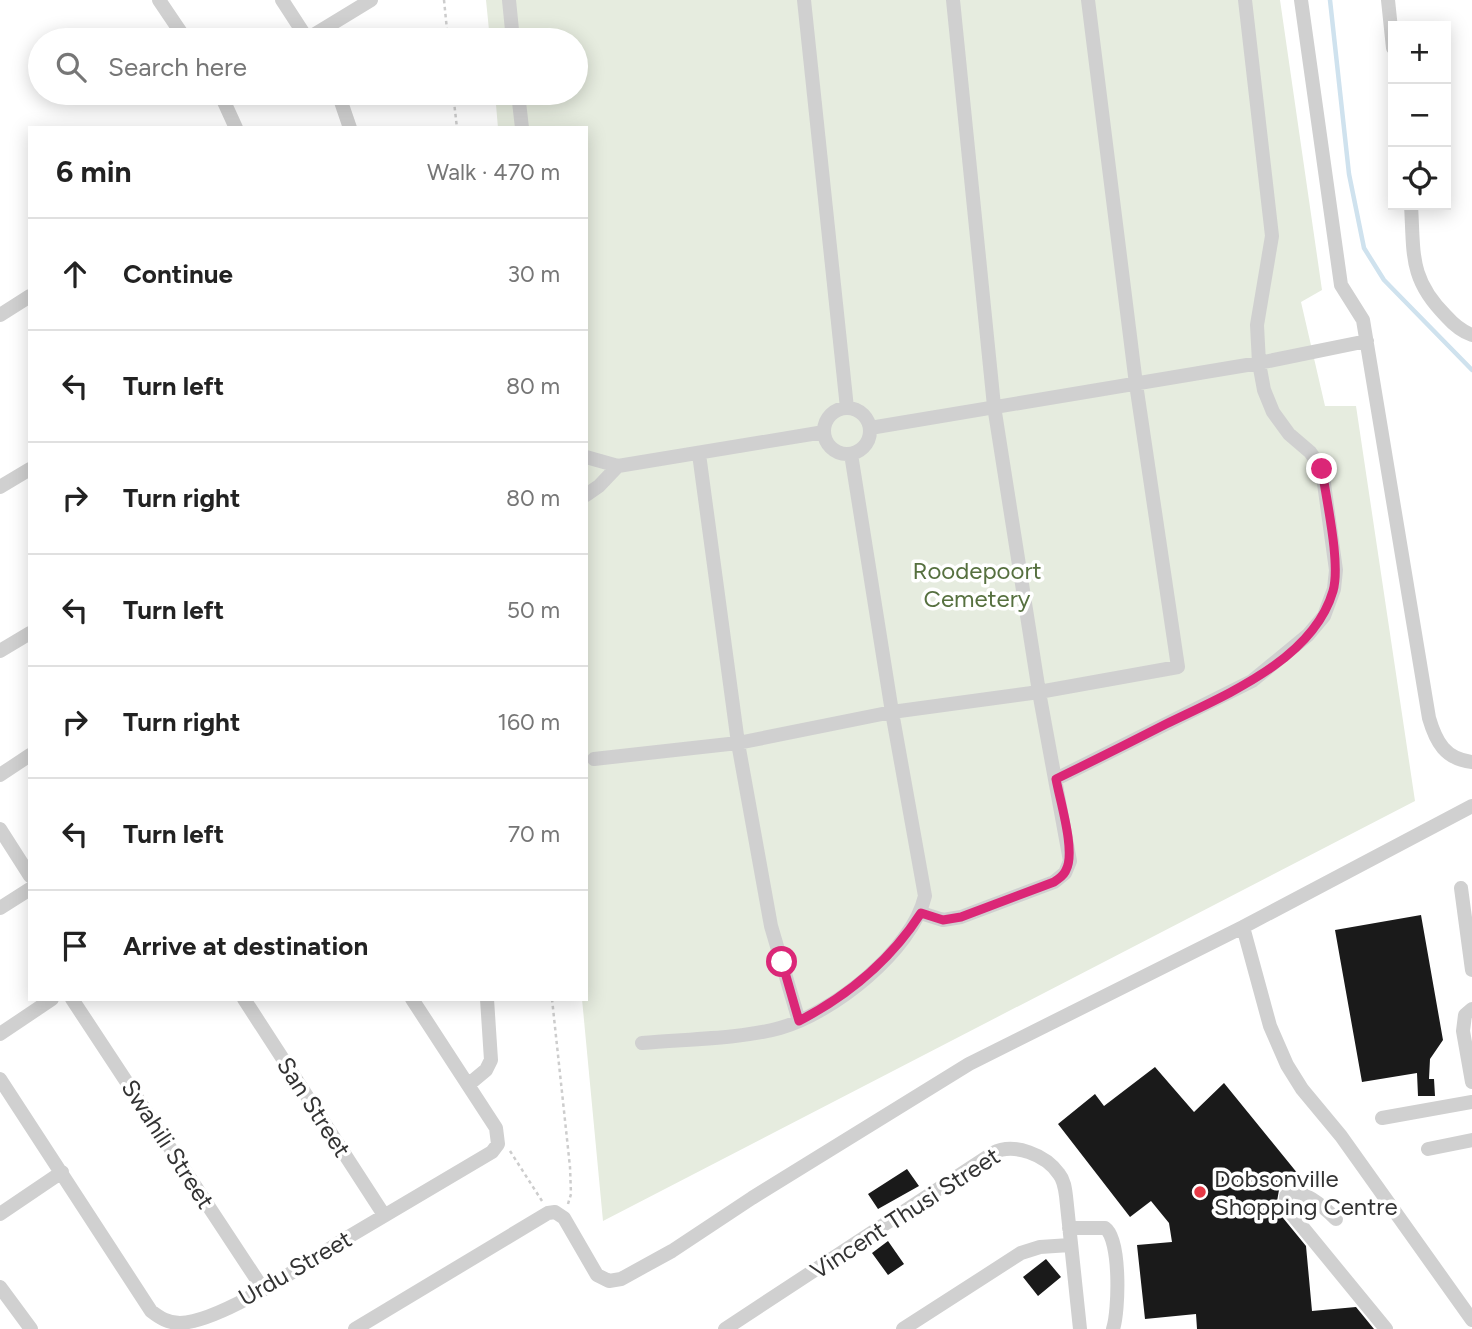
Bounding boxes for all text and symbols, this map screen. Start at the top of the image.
map controls [1388,21,1451,210]
button: + [1388,21,1451,84]
search box [28,28,588,105]
icon: search [52,48,90,86]
text: Search here [108,51,247,83]
button: − [1388,84,1451,147]
button: locate [1388,147,1451,210]
text: 6 min [56,153,132,190]
text: Walk · 470 m [427,158,560,186]
icon: ahead [56,255,94,293]
text: Continue [123,258,233,290]
text: 30 m [507,260,560,288]
icon: left [56,367,94,405]
text: Turn left [123,370,224,402]
text: 80 m [506,372,560,400]
route end [1306,453,1337,484]
icon: right [56,479,94,517]
text: Turn right [123,482,240,514]
text: 80 m [506,484,560,512]
park label: Roodepoort Cemetery [912,556,1042,613]
icon: left [56,591,94,629]
text: Turn left [123,594,224,626]
text: 50 m [507,596,560,624]
icon: right [56,703,94,741]
text: Turn right [123,706,240,738]
text: 160 m [497,708,560,736]
icon: left [56,815,94,853]
text: Turn left [123,818,224,850]
text: 70 m [508,820,560,848]
icon: arrive [56,927,94,965]
text: Arrive at destination [123,930,368,962]
route start [766,946,797,977]
street label: San Street [271,1052,357,1162]
street label: Swahili Street [115,1074,221,1214]
street label: Vincent Thusi Street [805,1141,1005,1285]
place label: Dobsonville Shopping Centre [1214,1164,1397,1221]
marker: Dobsonville Shopping Centre [1192,1184,1208,1200]
street label: Urdu Street [233,1224,357,1312]

